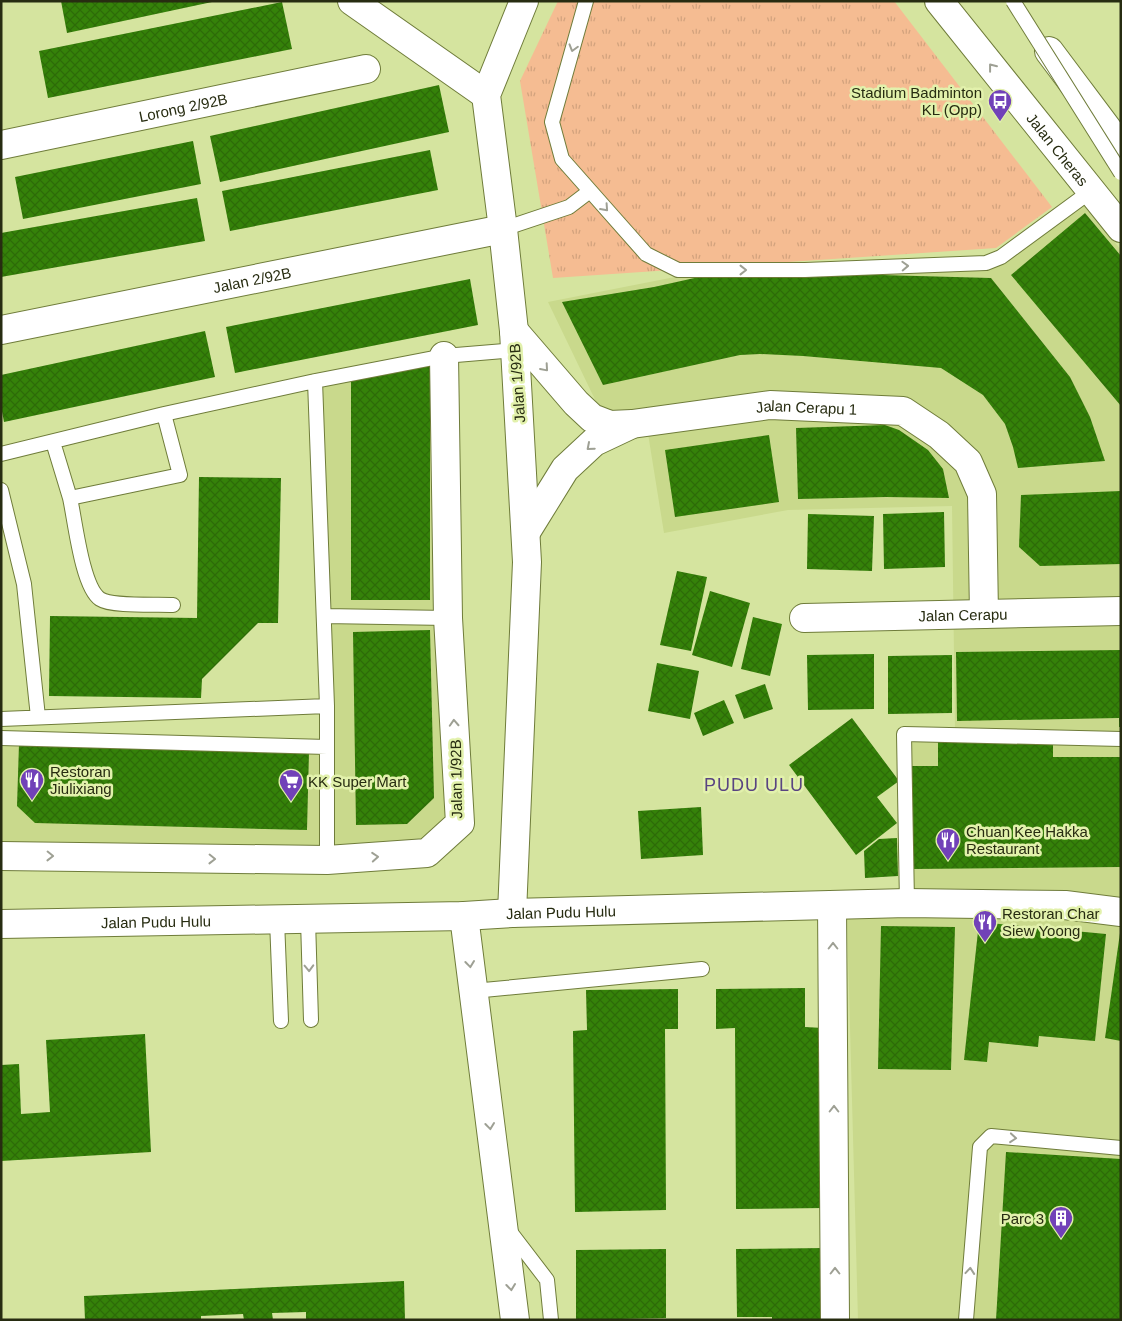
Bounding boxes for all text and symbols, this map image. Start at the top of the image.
one-way arrow [568,44,578,52]
one-way arrow [989,64,997,73]
place label: Stadium Badminton KL (Opp) [851,84,982,118]
bus stop icon: Stadium Badminton KL (Opp) [987,88,1013,122]
street label: Lorong 2/92B [137,90,229,125]
street label: Jalan Cheras [1024,109,1092,189]
one-way arrow [599,202,608,211]
one-way arrow [901,261,909,272]
street label: Jalan 2/92B [211,263,293,296]
one-way arrow [739,265,747,275]
street label: Jalan 1/92B [506,343,528,423]
one-way arrow [540,362,549,371]
street label: Jalan Cerapu 1 [755,396,858,417]
one-way arrow [586,441,595,450]
street label: Jalan Cerapu [918,605,1008,624]
one-way arrow [449,718,460,726]
street label: Jalan 1/92B [447,739,465,819]
place label: Restoran Jiulixiang [50,763,112,797]
restaurant icon: Restoran Jiulixiang [19,767,45,801]
supermarket icon: KK Super Mart [278,768,304,802]
place label: KK Super Mart [308,773,407,790]
district label: PUDU ULU [704,775,804,795]
place label: Chuan Kee Hakka Restaurant [966,823,1088,857]
restaurant icon: Chuan Kee Hakka Restaurant [935,827,961,861]
one-way arrow [46,851,54,862]
one-way arrow [371,852,379,863]
one-way arrow [209,854,217,864]
street label: Jalan Pudu Hulu [505,902,616,922]
place label: Restoran Char Siew Yoong [1002,905,1100,939]
restaurant icon: Restoran Char Siew Yoong [972,909,998,943]
street label: Jalan Pudu Hulu [101,912,211,931]
one-way arrow [828,942,838,950]
one-way arrow [464,961,475,969]
one-way arrow [304,965,315,973]
one-way arrow [829,1104,839,1112]
one-way arrow [484,1122,495,1130]
one-way arrow [1009,1132,1017,1143]
building icon: Parc 3 [1048,1205,1074,1239]
place label: Parc 3 [1001,1210,1044,1227]
one-way arrow [830,1267,840,1274]
one-way arrow [964,1267,975,1275]
one-way arrow [505,1283,516,1291]

